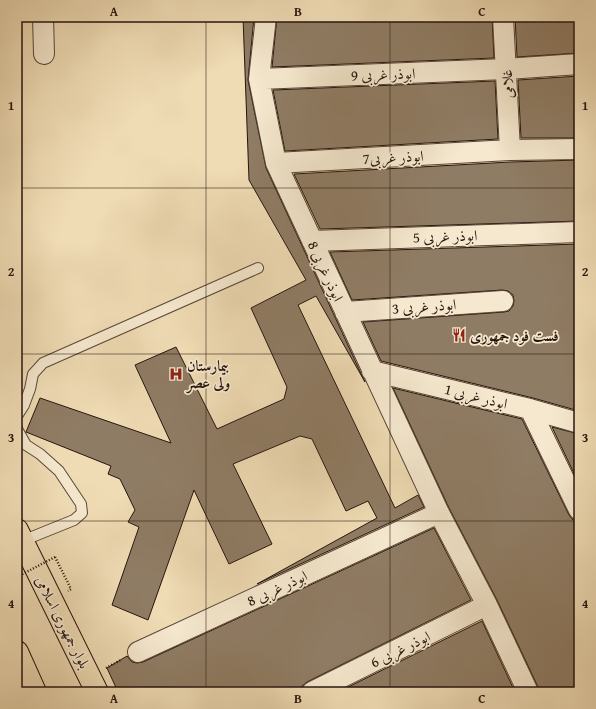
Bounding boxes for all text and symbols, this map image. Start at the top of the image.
text: A [110,2,119,21]
text: B [294,2,302,21]
text: C [478,2,486,21]
street label: ابوذر غربی 9 [350,62,416,87]
street label: غلامی [496,69,518,99]
text: 1 [8,96,14,115]
text: 1 [582,96,588,115]
street label: ابوذر غربی7 [362,145,424,170]
street label: ابوذر غربی 5 [412,224,478,249]
street label: ابوذر غربی 8 [302,237,349,305]
text: 2 [8,262,15,281]
text: 2 [582,262,589,281]
street label: ابوذر غربی 3 [391,293,457,320]
place label: فست فود جمهوری [470,325,559,346]
restaurant icon: فست فود جمهوری [451,327,467,343]
place label: بیمارستان ولی عصر [185,355,230,394]
hospital icon: بیمارستان ولی عصر [168,366,184,382]
street label: ابوذر غربی 1 [442,378,510,415]
text: 3 [8,428,14,447]
text: 3 [582,428,588,447]
street label: ابوذر غربی 8 [243,565,311,612]
street label: بلوار جمهوری اسلامی [31,572,96,672]
text: 4 [8,594,15,613]
text: 4 [582,594,589,613]
street label: ابوذر غربی 6 [366,625,434,673]
text: A [110,689,119,708]
text: B [294,689,302,708]
text: C [478,689,486,708]

